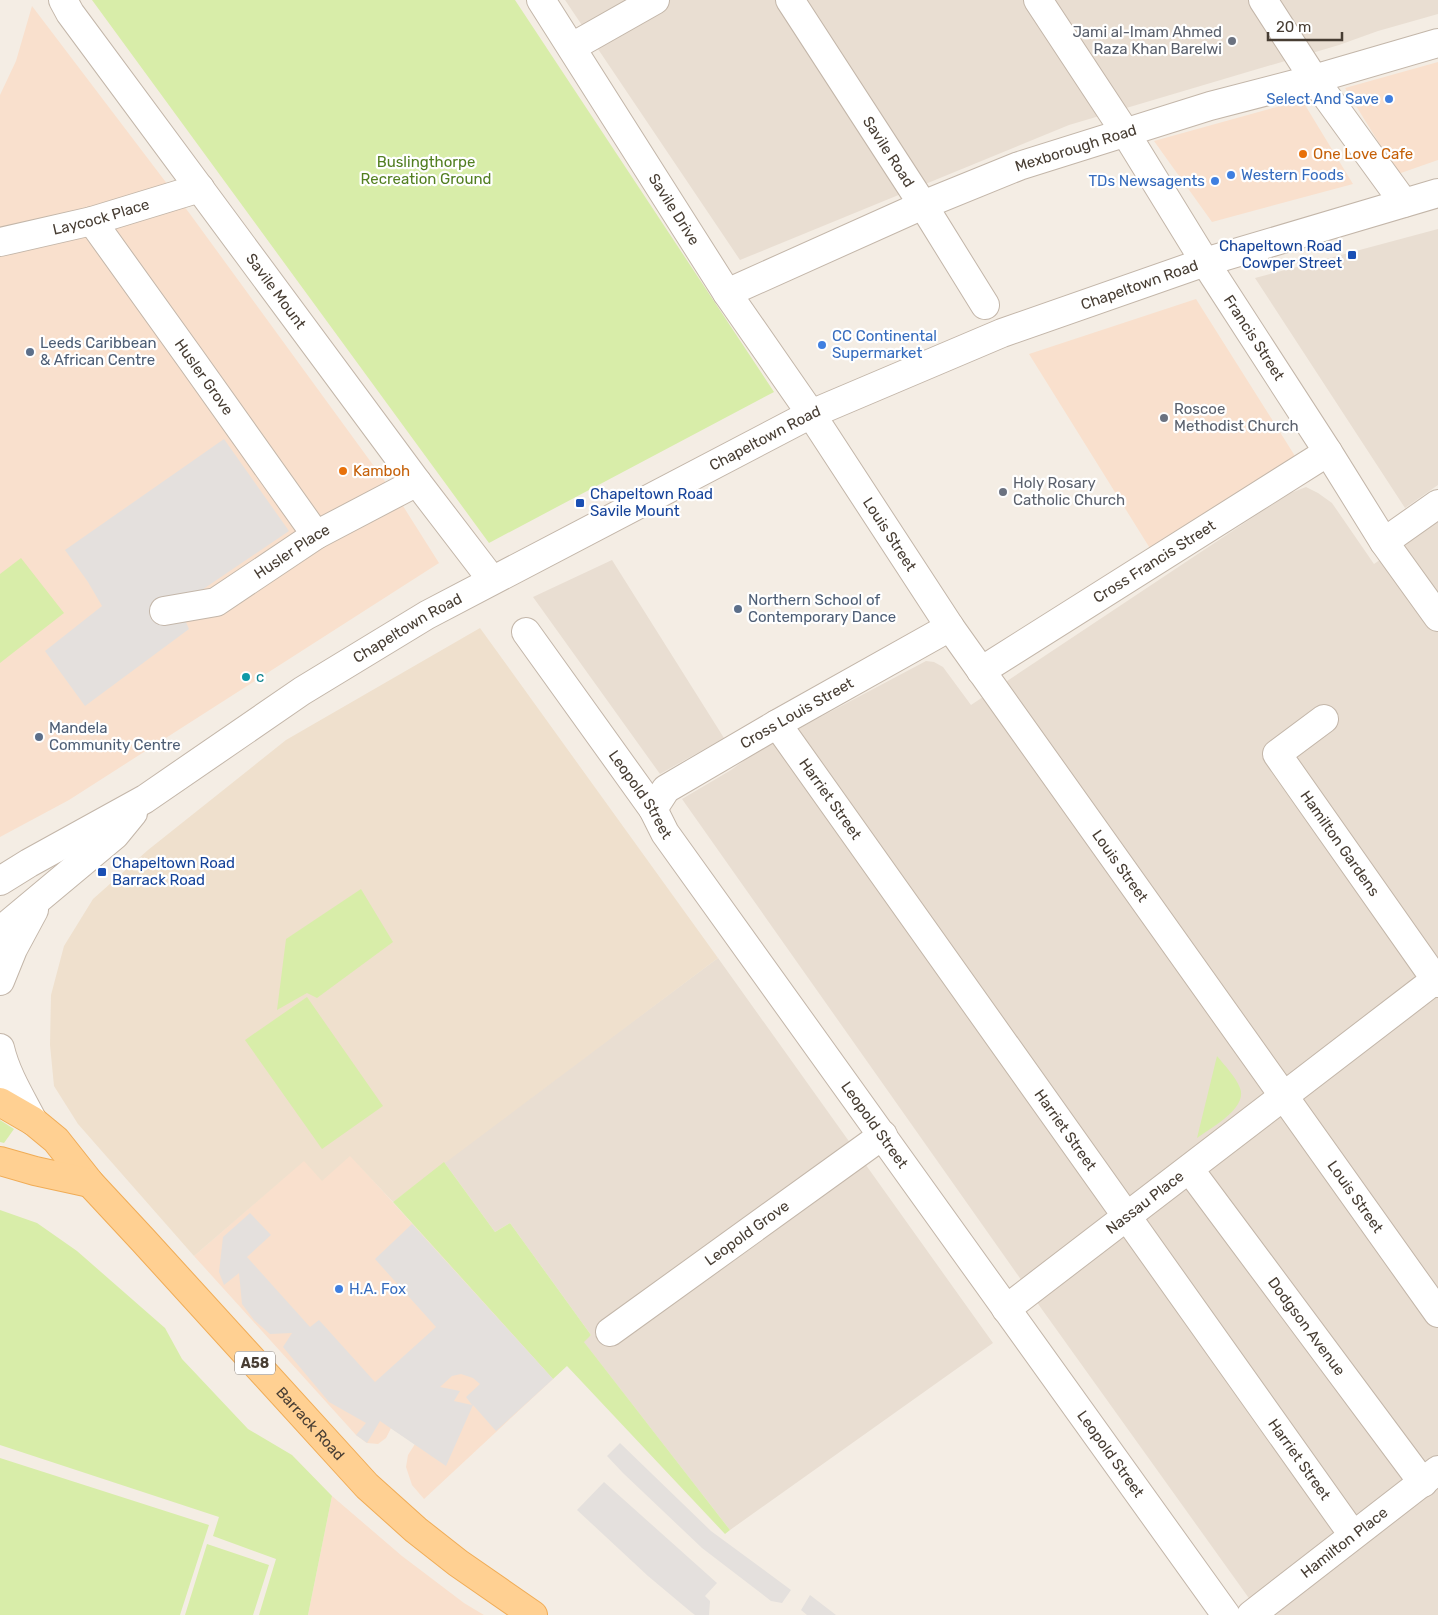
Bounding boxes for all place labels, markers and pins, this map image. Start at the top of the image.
place label: Jami al-Imam Ahmed Raza Khan Barelwi [1072,23,1222,58]
marker: Jami al-Imam Ahmed Raza Khan Barelwi [1226,35,1238,47]
place label: Select And Save [1266,90,1379,108]
marker: Select And Save [1383,93,1395,105]
place label: One Love Cafe [1313,145,1413,163]
marker: One Love Cafe [1297,148,1309,160]
place label: Western Foods [1241,166,1344,184]
marker: Western Foods [1225,169,1237,181]
place label: TDs Newsagents [1088,172,1205,190]
marker: TDs Newsagents [1209,175,1221,187]
place label: Chapeltown Road Cowper Street [1219,237,1342,272]
marker: Chapeltown Road Cowper Street [1346,249,1358,261]
place label: CC Continental Supermarket [832,327,937,362]
place label: Leeds Caribbean & African Centre [40,334,157,369]
marker: CC Continental Supermarket [816,339,828,351]
marker: Leeds Caribbean & African Centre [24,346,36,358]
place label: Roscoe Methodist Church [1174,400,1299,435]
marker: Roscoe Methodist Church [1158,412,1170,424]
place label: Kamboh [353,462,410,480]
marker: Kamboh [337,465,349,477]
place label: Holy Rosary Catholic Church [1013,474,1125,509]
place label: Chapeltown Road Savile Mount [590,485,713,520]
marker: Holy Rosary Catholic Church [997,486,1009,498]
marker: Chapeltown Road Savile Mount [574,497,586,509]
place label: Northern School of Contemporary Dance [748,591,896,626]
marker: Northern School of Contemporary Dance [732,603,744,615]
place label: c [256,668,264,686]
marker: c [240,671,252,683]
place label: Mandela Community Centre [49,719,181,754]
marker: Mandela Community Centre [33,731,45,743]
place label: Chapeltown Road Barrack Road [112,854,235,889]
marker: Chapeltown Road Barrack Road [96,866,108,878]
place label: H.A. Fox [349,1280,406,1298]
marker: H.A. Fox [333,1283,345,1295]

